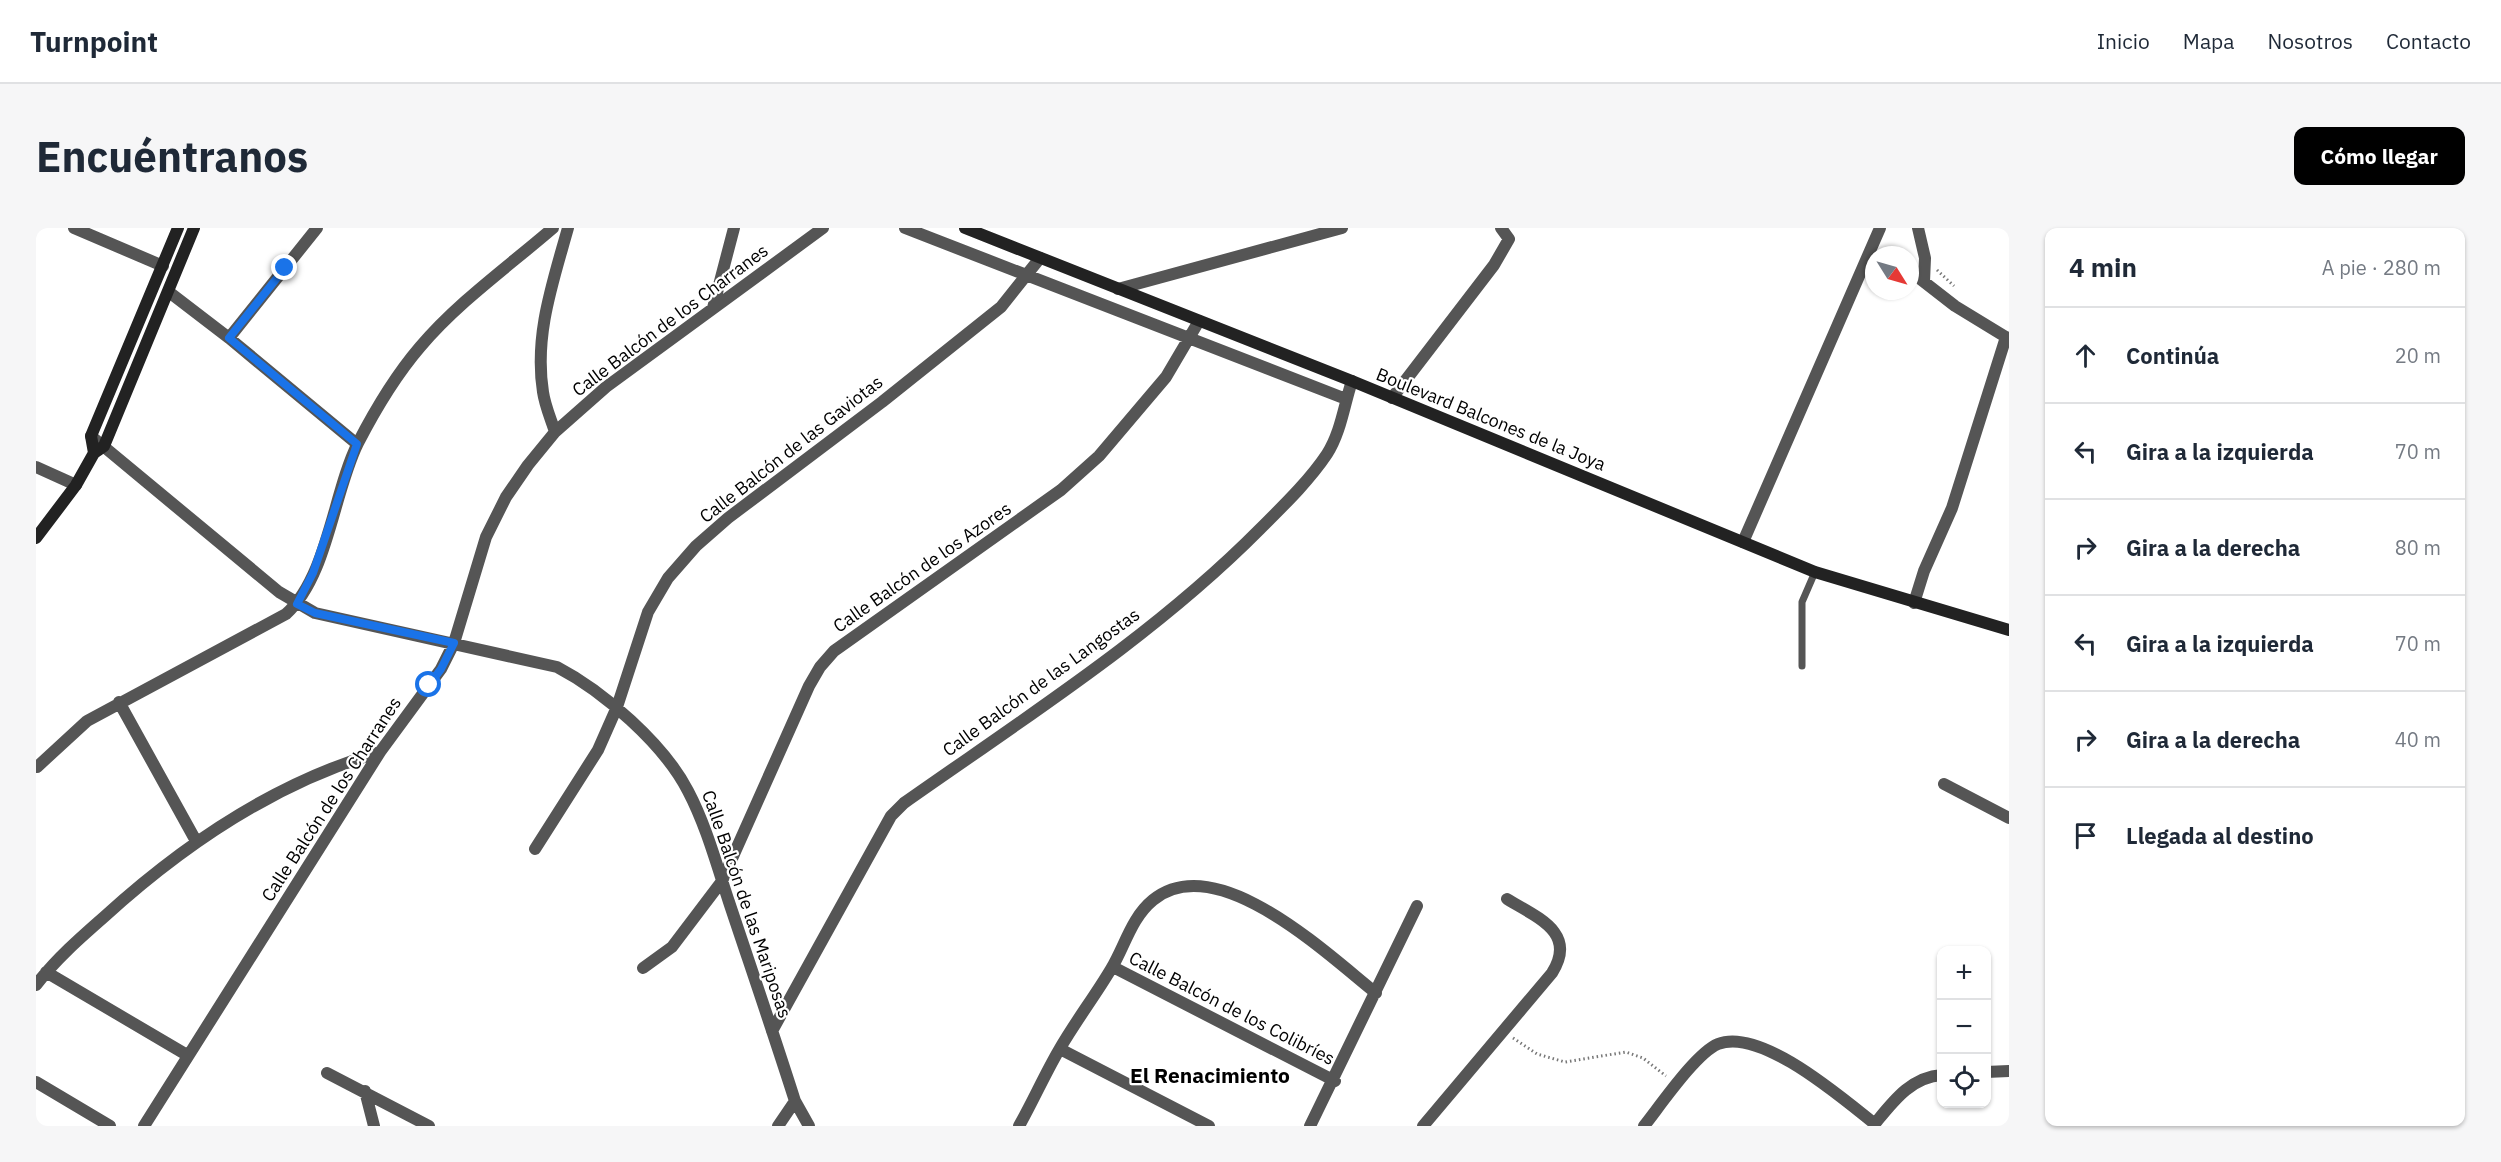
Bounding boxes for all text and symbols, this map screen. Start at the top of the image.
text: Turnpoint [30,23,158,60]
text: Inicio [2097,27,2150,55]
text: Mapa [2183,27,2235,55]
text: Nosotros [2268,27,2353,55]
text: Contacto [2386,27,2471,55]
button: Cómo llegar [2294,127,2465,185]
text: Encuéntranos [36,129,308,184]
street label: Calle Balcón de los Charranes [567,239,773,401]
north arrow [1865,246,1919,300]
text: 4 min [2069,250,2137,284]
route end [271,254,297,280]
text: A pie · 280 m [2322,254,2441,281]
icon: ahead [2069,339,2102,372]
text: Continúa [2126,341,2219,370]
text: 20 m [2395,342,2441,369]
street label: Boulevard Balcones de la Joya [1373,362,1609,476]
street label: Calle Balcón de las Gaviotas [695,370,887,528]
icon: left [2069,435,2102,468]
text: Gira a la izquierda [2126,437,2314,466]
text: 70 m [2395,438,2441,465]
street label: Calle Balcón de los Azores [829,497,1015,637]
icon: right [2069,531,2102,564]
text: Gira a la derecha [2126,533,2300,562]
text: 80 m [2395,534,2441,561]
street label: Calle Balcón de las Langostas [938,603,1144,761]
icon: left [2069,627,2102,660]
text: Gira a la izquierda [2126,629,2314,658]
text: 70 m [2395,630,2441,657]
route start [415,671,441,697]
street label: Calle Balcón de los Charranes [256,692,406,906]
icon: right [2069,723,2102,756]
text: Gira a la derecha [2126,725,2300,754]
text: 40 m [2395,726,2441,753]
street label: Calle Balcón de las Mariposas [697,787,797,1021]
icon: arrive [2069,819,2102,852]
text: Llegada al destino [2126,821,2314,850]
street label: Calle Balcón de los Colibríes [1125,946,1339,1070]
map controls [1937,946,1991,1108]
button: + [1937,946,1991,1000]
button: − [1937,1000,1991,1054]
button: locate [1937,1054,1991,1108]
district label: El Renacimiento [1130,1061,1290,1089]

